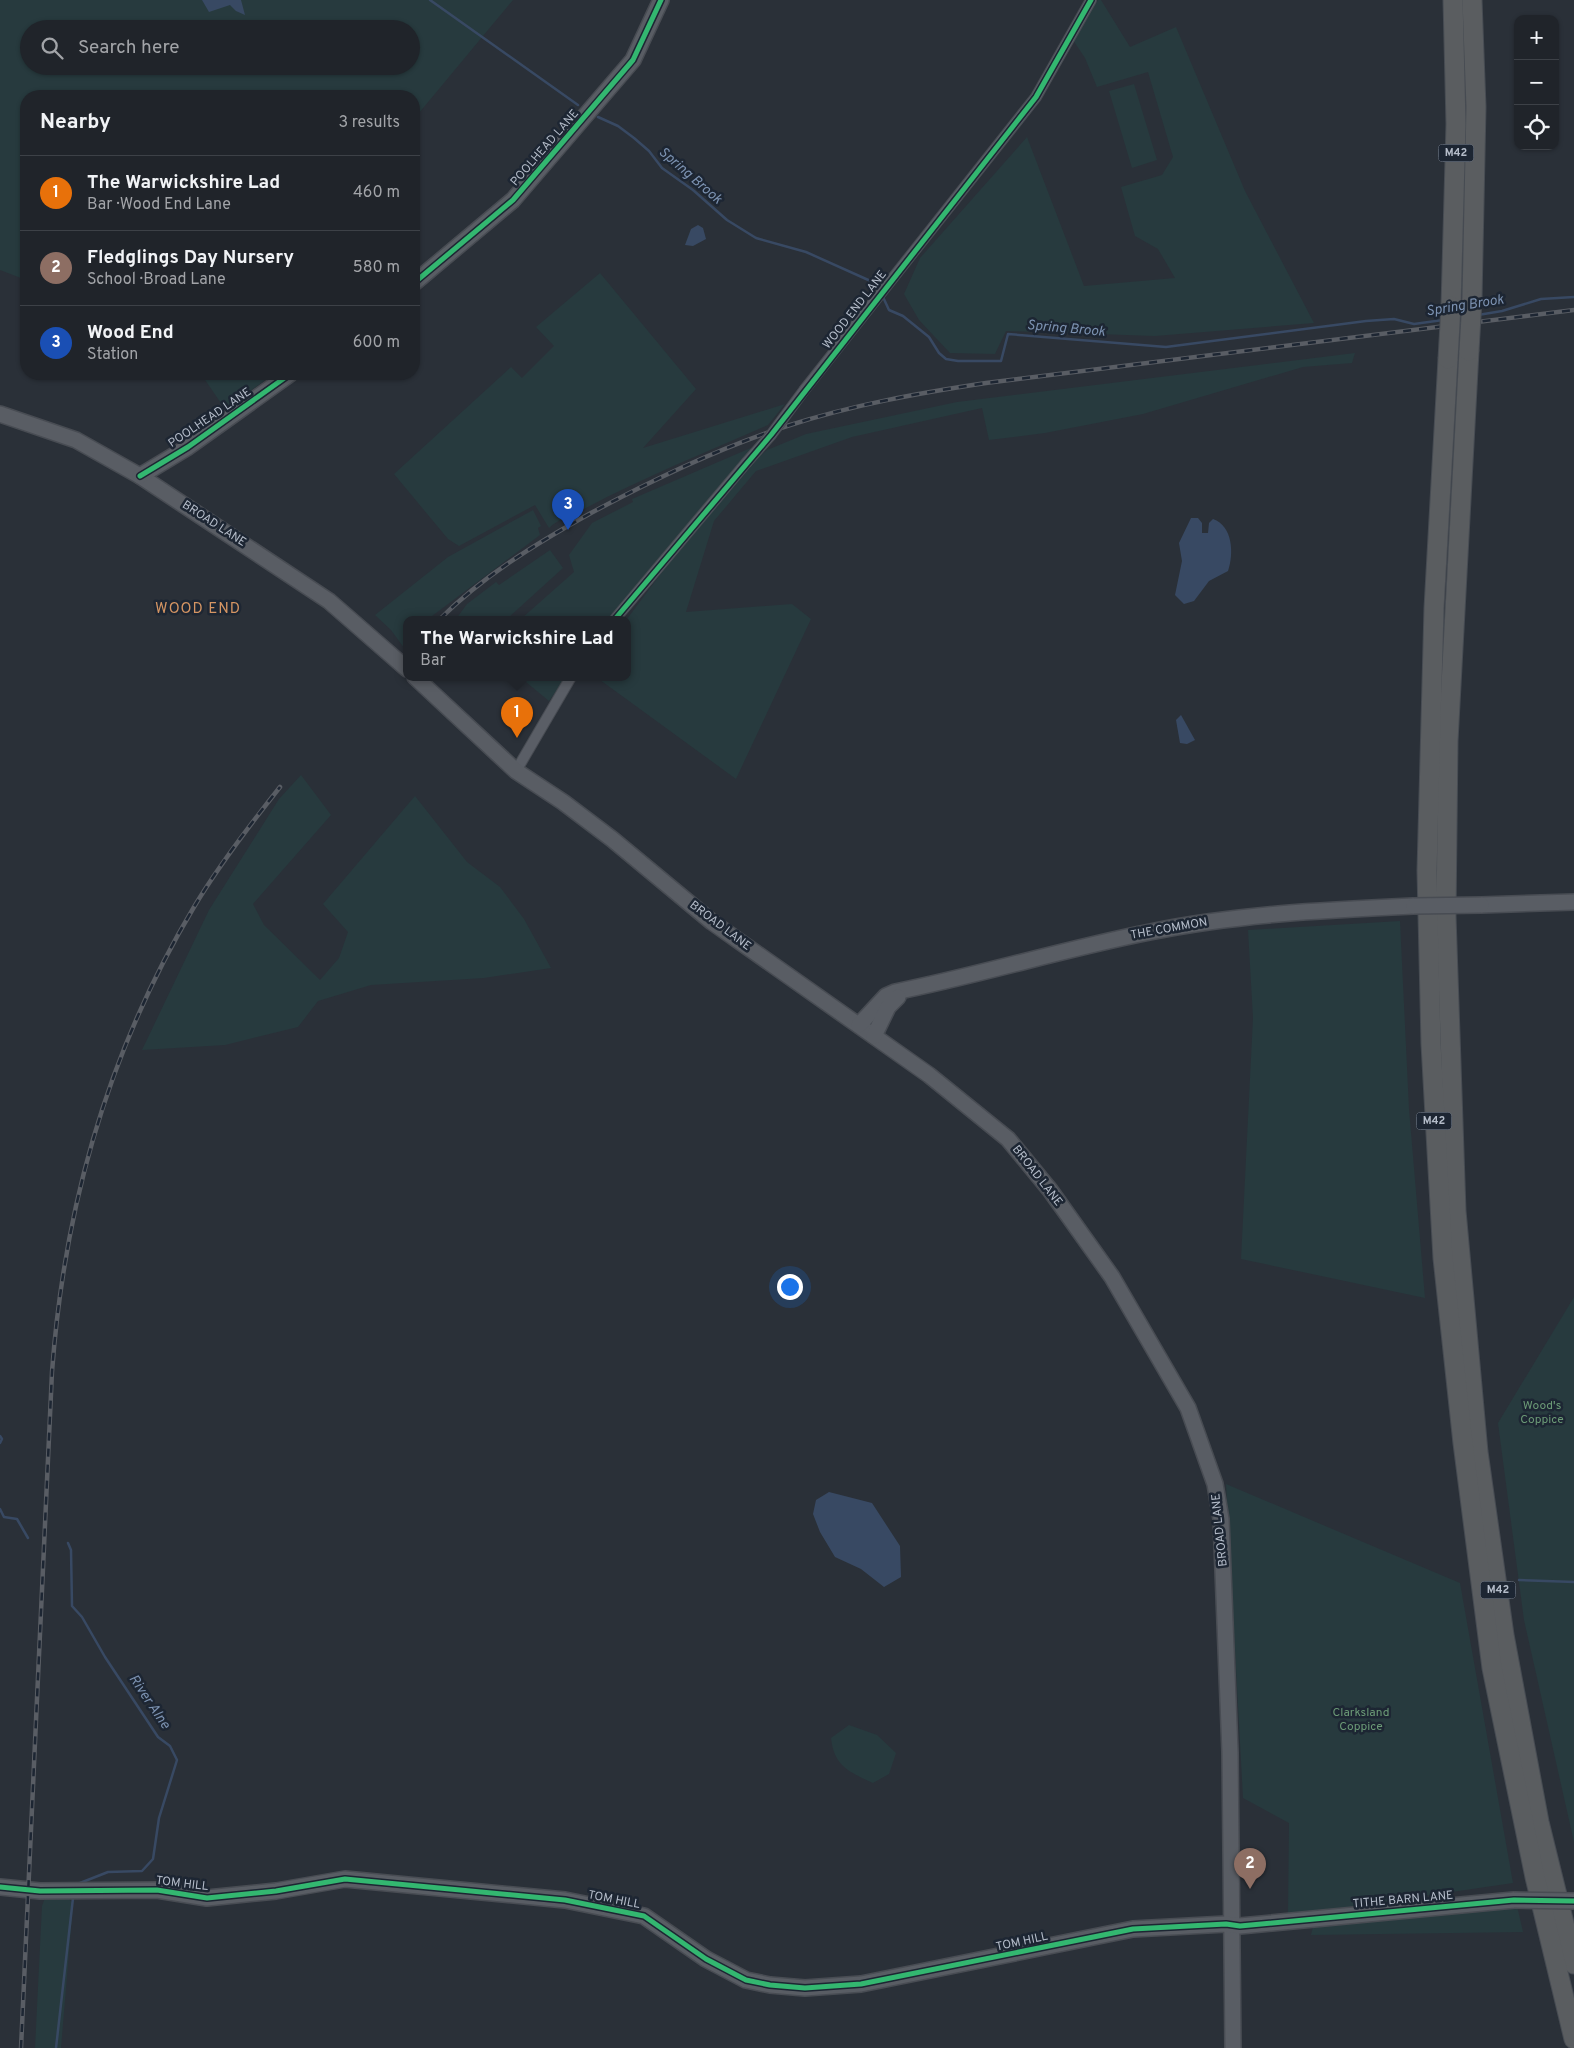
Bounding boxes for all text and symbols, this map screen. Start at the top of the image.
map controls [1514,15,1559,150]
button: + [1514,15,1559,60]
search box [20,20,420,75]
icon: search [38,34,66,62]
text: Search here [78,36,180,60]
button: − [1514,60,1559,105]
button: locate [1514,105,1559,150]
street label: POOLHEAD LANE [507,106,583,190]
text: Nearby [40,109,111,136]
text: 3 results [338,113,400,133]
water label: Spring Brook [655,144,726,209]
road number: M42 [1438,144,1474,162]
text: The Warwickshire Lad [87,171,280,195]
text: 1 [53,183,59,203]
text: 460 m [353,183,400,203]
text: Bar · Wood End Lane [87,195,231,215]
text: Fledglings Day Nursery [87,246,294,270]
text: 2 [51,258,61,278]
text: 580 m [353,258,400,278]
street label: WOOD END LANE [819,267,891,353]
text: School · Broad Lane [87,270,226,290]
water label: Spring Brook [1425,291,1506,321]
water label: Spring Brook [1026,317,1107,341]
text: Wood End [87,321,174,345]
text: 3 [51,333,61,353]
text: 600 m [353,333,400,353]
text: Station [87,345,138,365]
street label: POOLHEAD LANE [165,384,255,452]
pin: 3 [552,489,584,530]
street label: BROAD LANE [179,497,249,551]
district label: WOOD END [155,600,241,619]
popup [403,616,631,681]
text: The Warwickshire Lad [420,627,614,651]
text: Bar [420,651,446,671]
pin: 1 [501,697,533,738]
street label: BROAD LANE [686,898,754,954]
street label: THE COMMON [1129,914,1209,944]
road number: M42 [1416,1112,1452,1130]
street label: BROAD LANE [1008,1142,1066,1210]
your location [777,1274,803,1300]
park label: Wood's Coppice [1520,1398,1564,1428]
street label: BROAD LANE [1208,1493,1232,1567]
road number: M42 [1480,1582,1516,1598]
water label: River Alne [125,1672,174,1733]
park label: Clarksland Coppice [1332,1705,1390,1735]
pin: 2 [1234,1848,1266,1889]
street label: TOM HILL [155,1873,209,1895]
street label: TOM HILL [587,1887,642,1913]
street label: TITHE BARN LANE [1352,1888,1454,1912]
street label: TOM HILL [995,1929,1050,1955]

